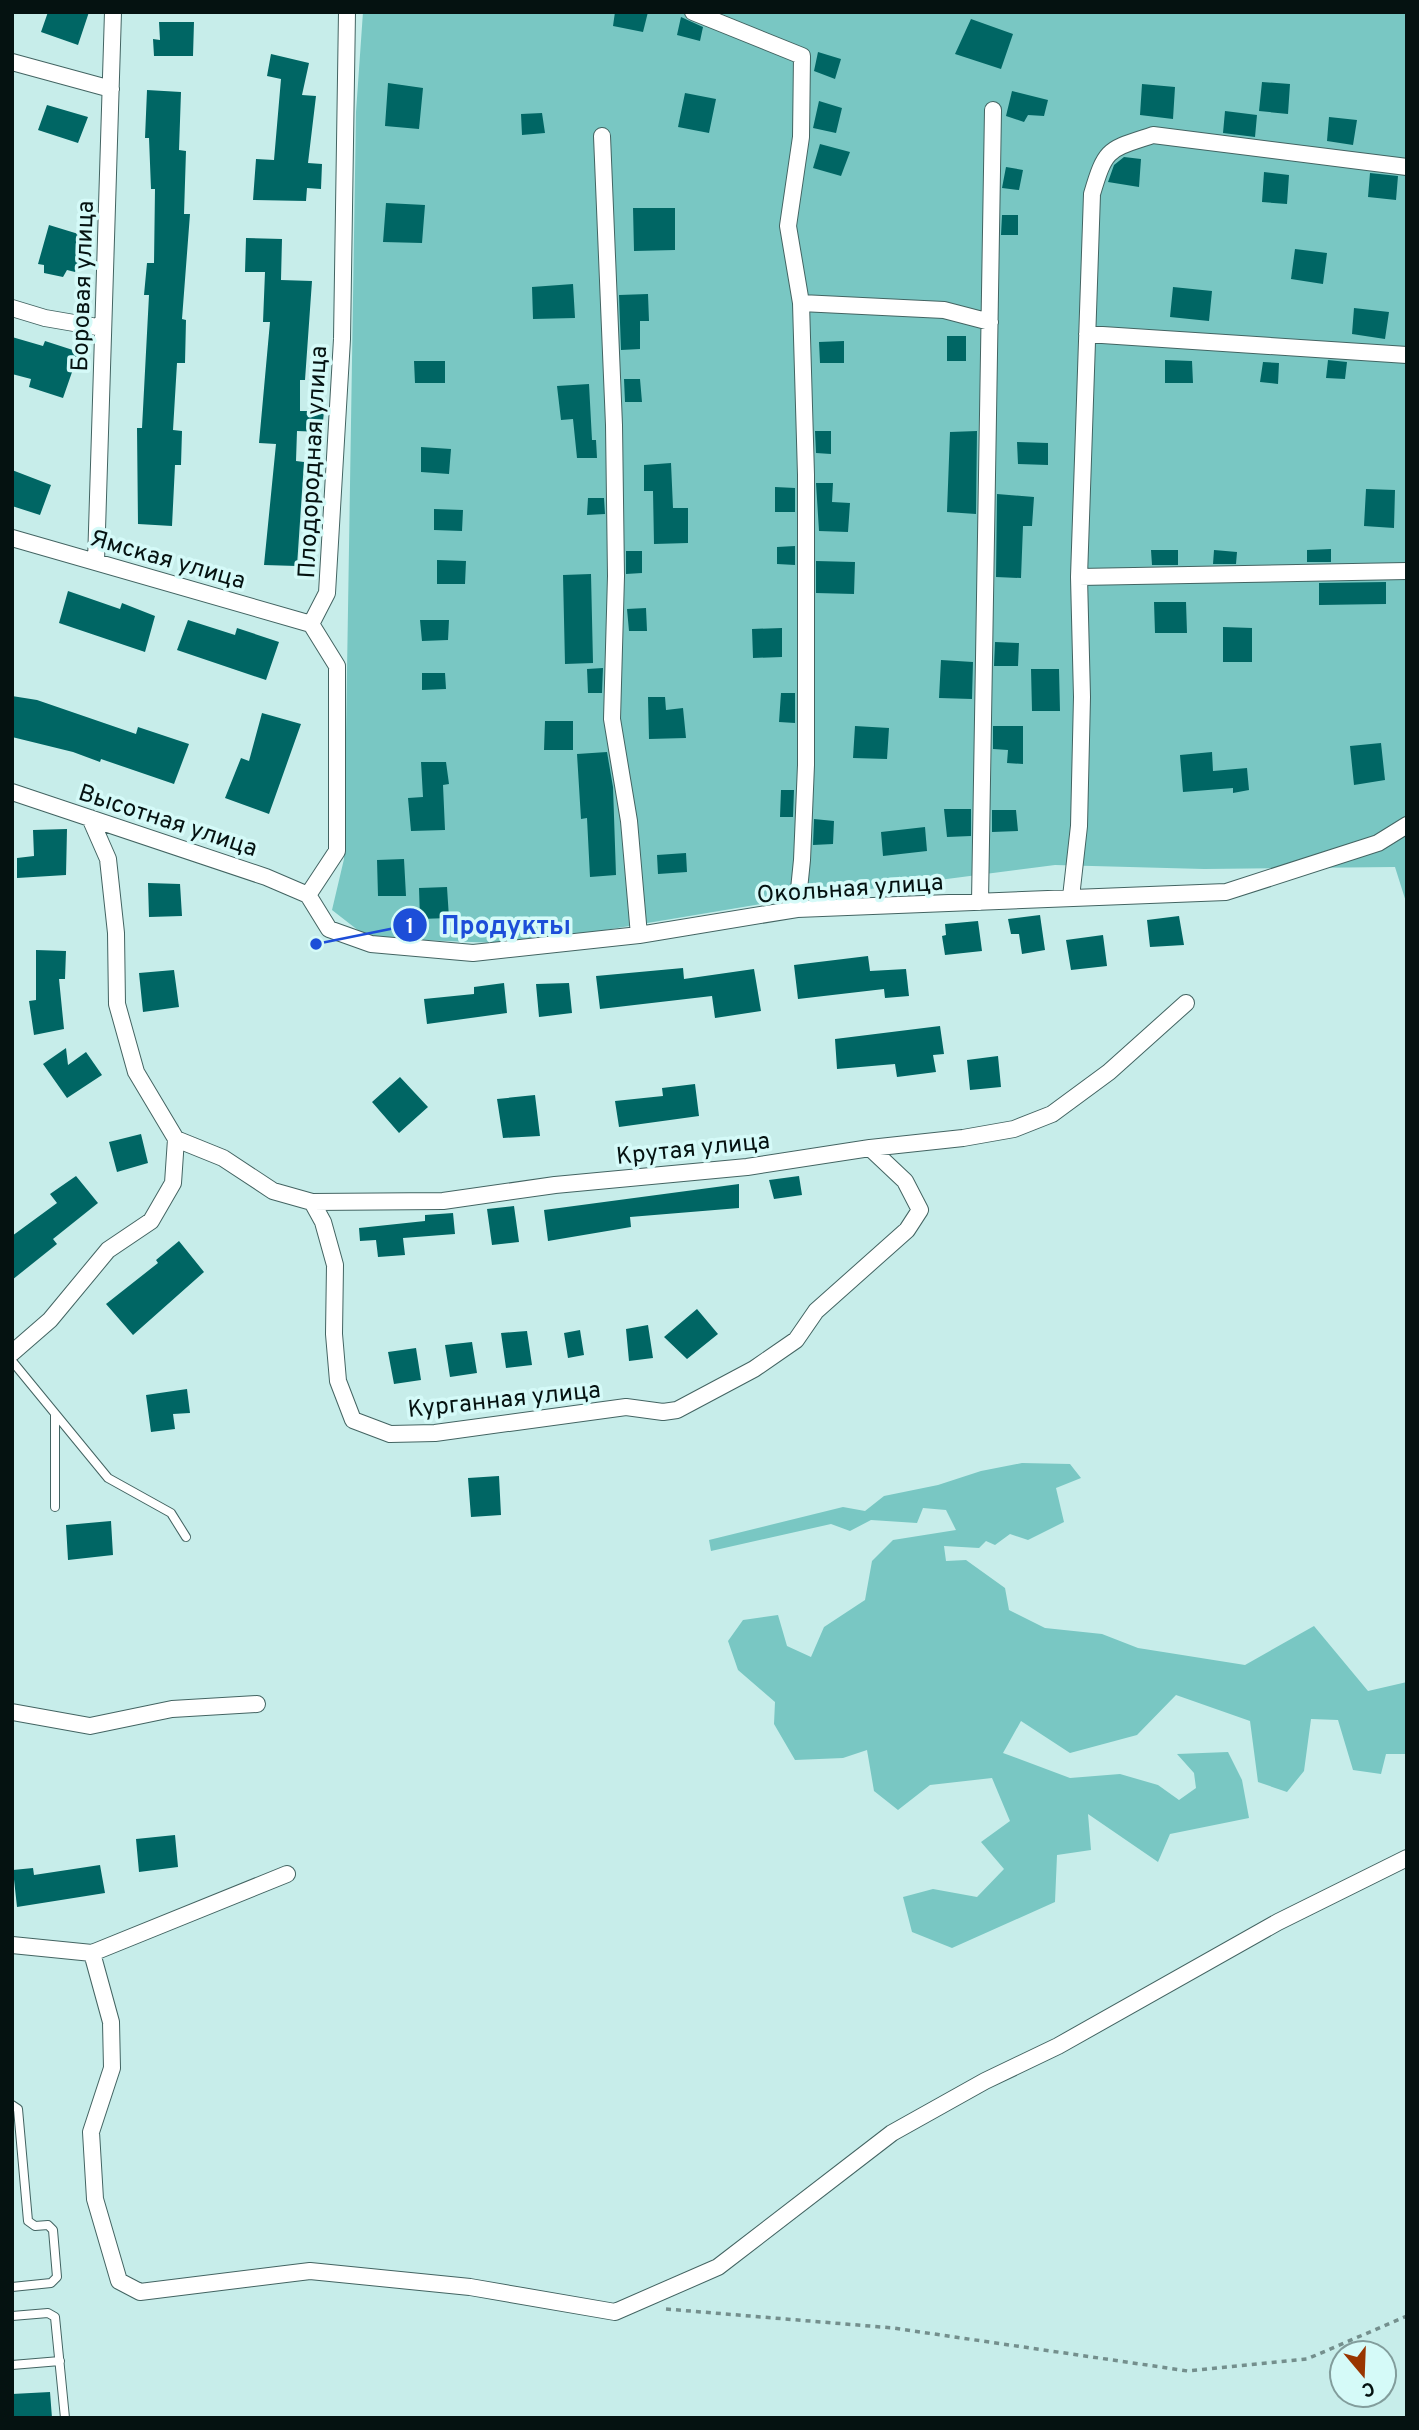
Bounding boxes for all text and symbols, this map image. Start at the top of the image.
street label: Боровая улица [66,200,102,372]
street label: Плодородная улица [293,345,335,579]
street label: Ямская улица [86,524,249,597]
street label: Высотная улица [74,779,261,865]
street label: Окольная улица [756,869,945,911]
callout: Продукты [393,902,585,949]
text: Продукты [441,911,571,944]
text: 1 [406,914,414,941]
street label: Крутая улица [615,1127,772,1173]
street label: Курганная улица [406,1376,602,1426]
north arrow [1328,2339,1398,2409]
text: С [1358,2375,1378,2402]

